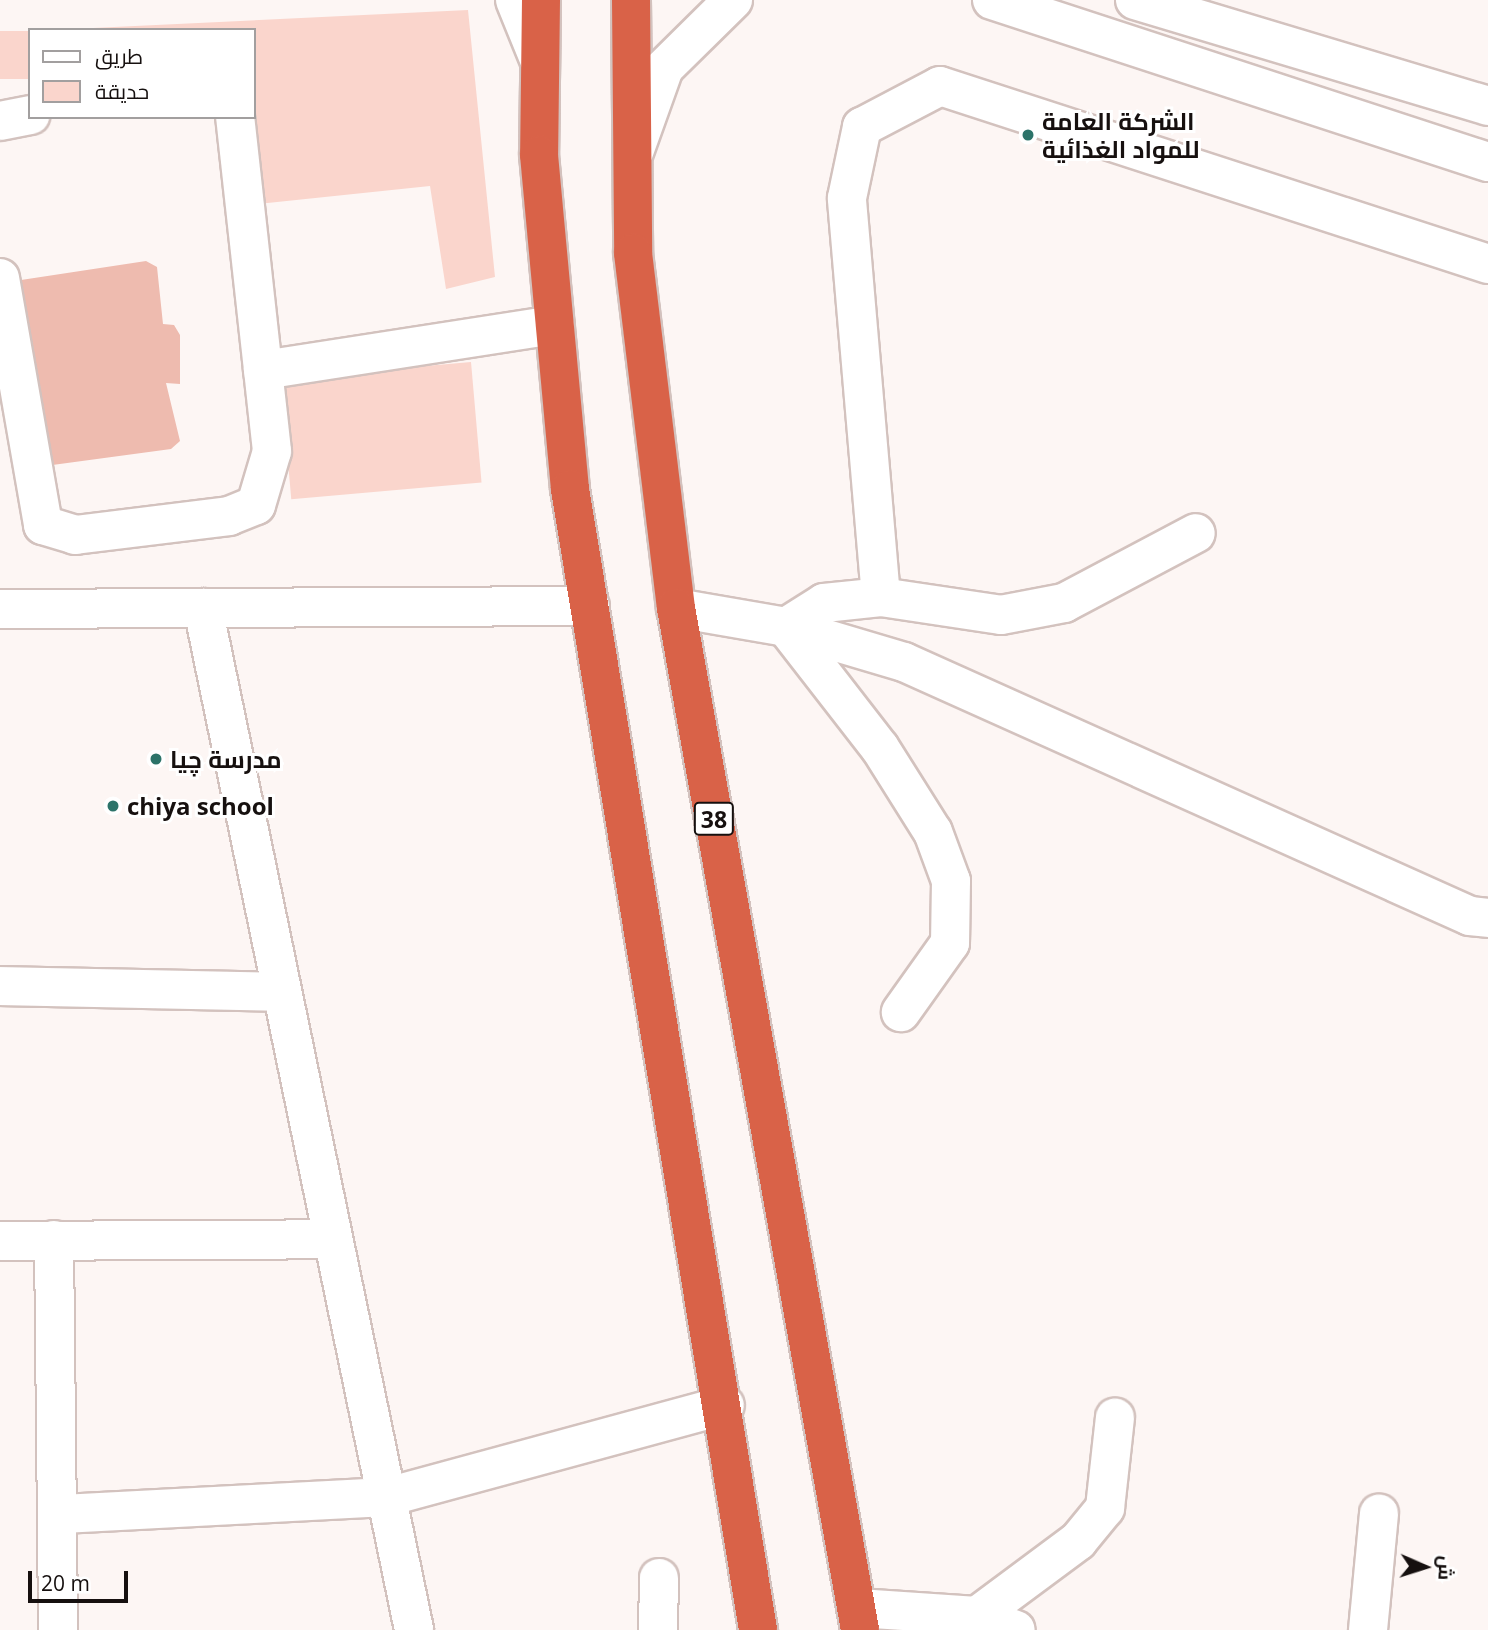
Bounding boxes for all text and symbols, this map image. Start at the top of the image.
legend [28,28,256,119]
text: طريق [95,42,143,70]
text: حديقة [95,77,149,105]
place label: الشركة العامة للمواد الغذائية [1042,107,1200,163]
marker: الشركة العامة للمواد الغذائية [1020,127,1036,143]
place label: مدرسة چيا [170,745,282,773]
marker: مدرسة چيا [148,751,164,767]
place label: chiya school [127,792,274,820]
marker: chiya school [105,798,121,814]
road number: 38 [693,800,735,838]
north arrow [1390,1532,1460,1602]
text: ش [1432,1555,1460,1581]
scale bar [32,1556,131,1600]
text: 20 m [41,1569,90,1597]

